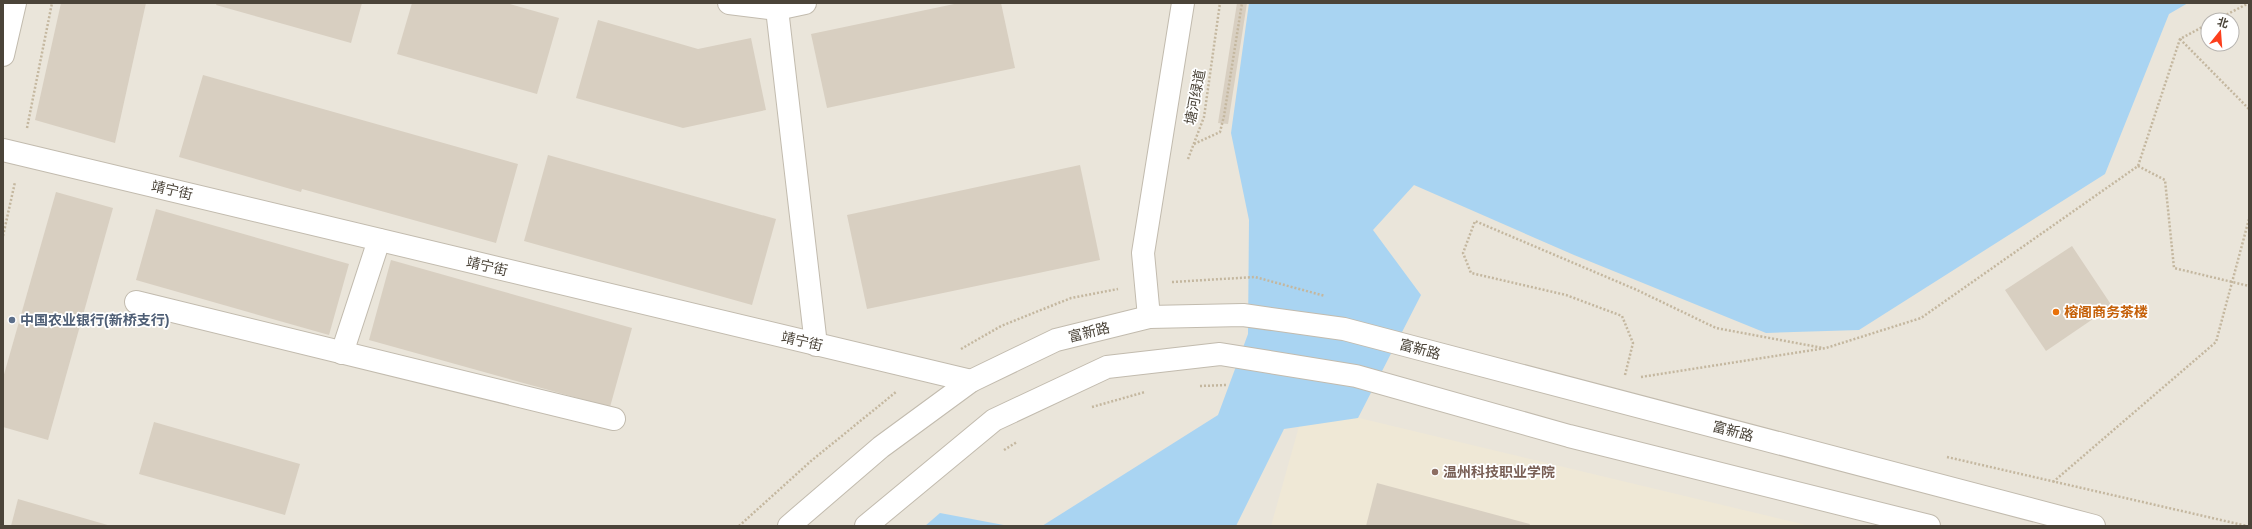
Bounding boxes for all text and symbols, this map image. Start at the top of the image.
north arrow [2200,12,2240,52]
text: 北 [2216,15,2230,30]
street label: 塘河绿道 [1182,68,1208,126]
street label: 靖宁街 [150,177,194,203]
street label: 靖宁街 [465,253,509,279]
place label: 榕阁商务茶楼 [2064,304,2148,320]
marker: 榕阁商务茶楼 [2051,307,2061,317]
place label: 中国农业银行(新桥支行) [20,312,169,328]
marker: 中国农业银行(新桥支行) [7,315,17,325]
street label: 富新路 [1067,319,1111,345]
street label: 靖宁街 [780,328,824,354]
street label: 富新路 [1398,336,1442,362]
street label: 富新路 [1711,418,1755,444]
place label: 温州科技职业学院 [1443,464,1555,480]
marker: 温州科技职业学院 [1430,467,1440,477]

